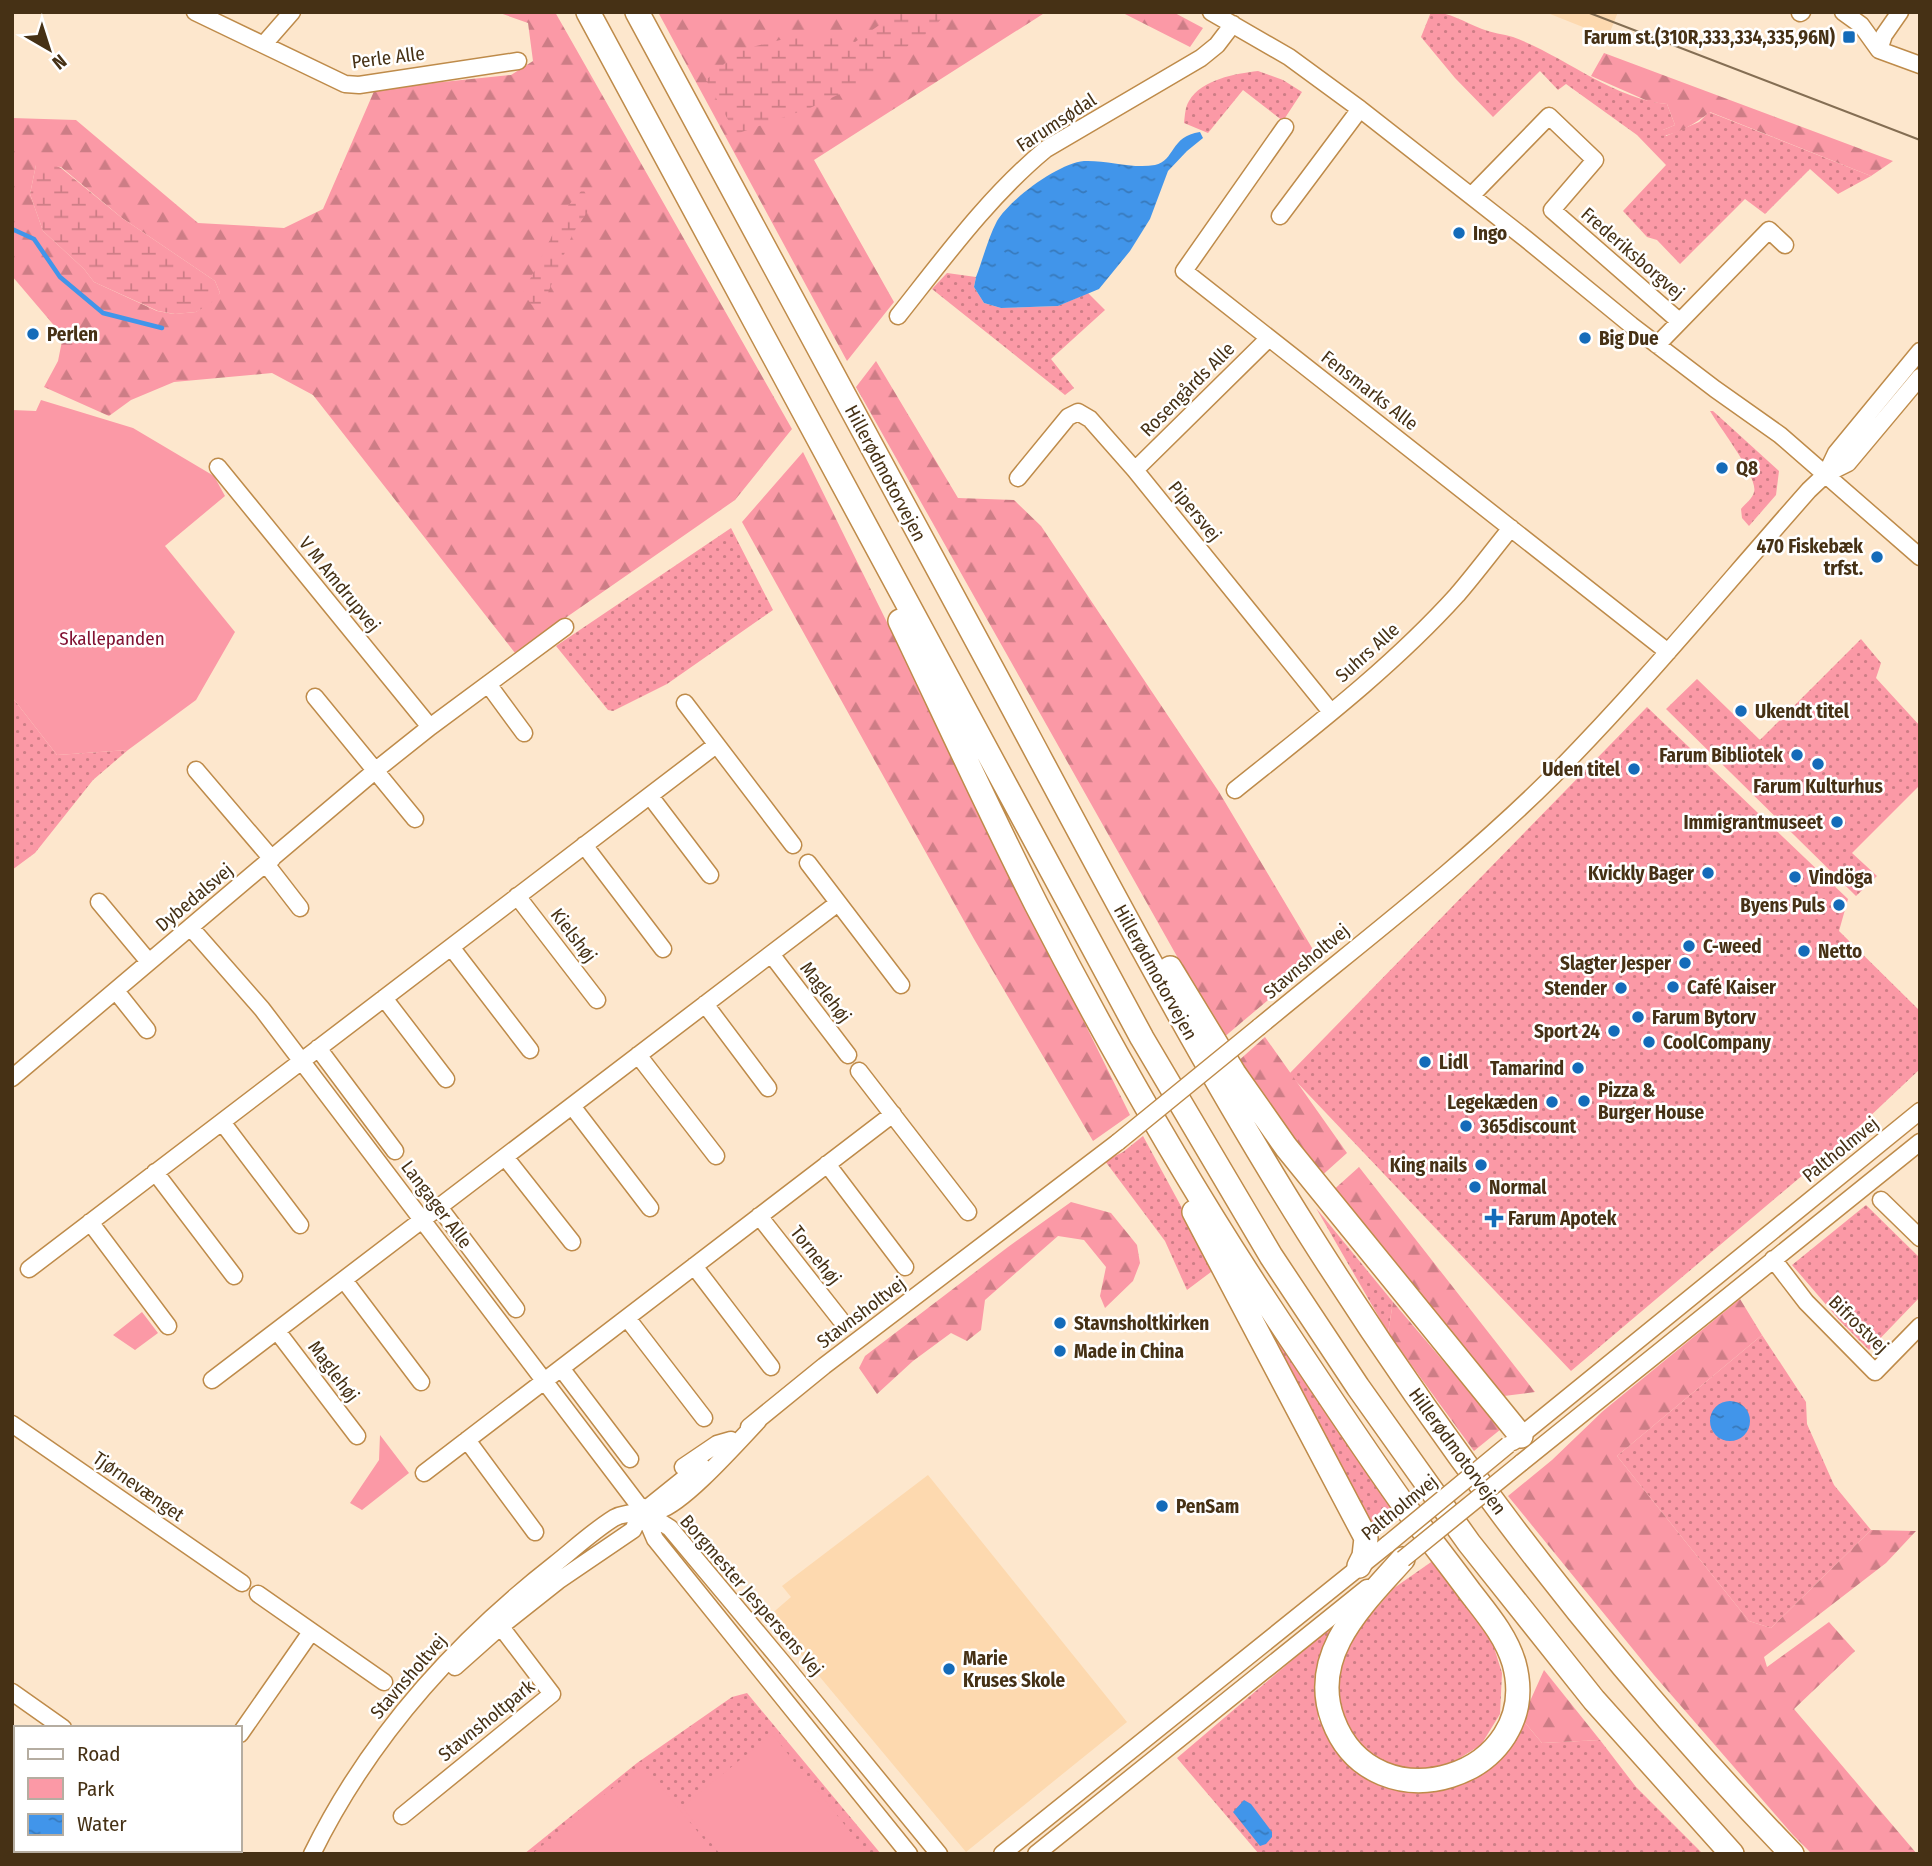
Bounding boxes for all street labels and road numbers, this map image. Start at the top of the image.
street label: Perle Alle [350,42,426,73]
street label: Farumsødal [1012,88,1100,157]
street label: Frederiksborgvej [1576,202,1689,304]
street label: Rosengårds Alle [1136,338,1239,441]
street label: Fensmarks Alle [1317,346,1423,435]
street label: Hillerødmotorvejen [840,401,931,545]
street label: Pipersvej [1163,476,1226,546]
street label: V M Amdrupvej [294,532,385,637]
street label: Suhrs Alle [1331,618,1404,687]
street label: Dybedalsvej [151,858,238,936]
street label: Hillerødmotorvejen [1109,901,1202,1044]
street label: Kielshøj [546,904,601,967]
street label: Stavnsholtvej [1259,919,1354,1004]
street label: Maglehøj [795,957,856,1027]
street label: Paltholmvej [1798,1112,1883,1187]
street label: Langager Alle [396,1156,477,1253]
street label: Tornehøj [785,1221,846,1289]
street label: Stavnsholtvej [813,1272,910,1353]
street label: Bifrostvej [1824,1290,1893,1358]
street label: Maglehøj [303,1336,364,1406]
street label: Hillerødmotorvejen [1404,1383,1511,1519]
street label: Tjørnevænget [89,1447,189,1527]
street label: Paltholmvej [1357,1470,1442,1545]
street label: Borgmester Jespersens Vej [675,1510,828,1681]
street label: Stavnsholtvej [365,1629,451,1723]
street label: Stavnsholtpark [434,1675,539,1766]

